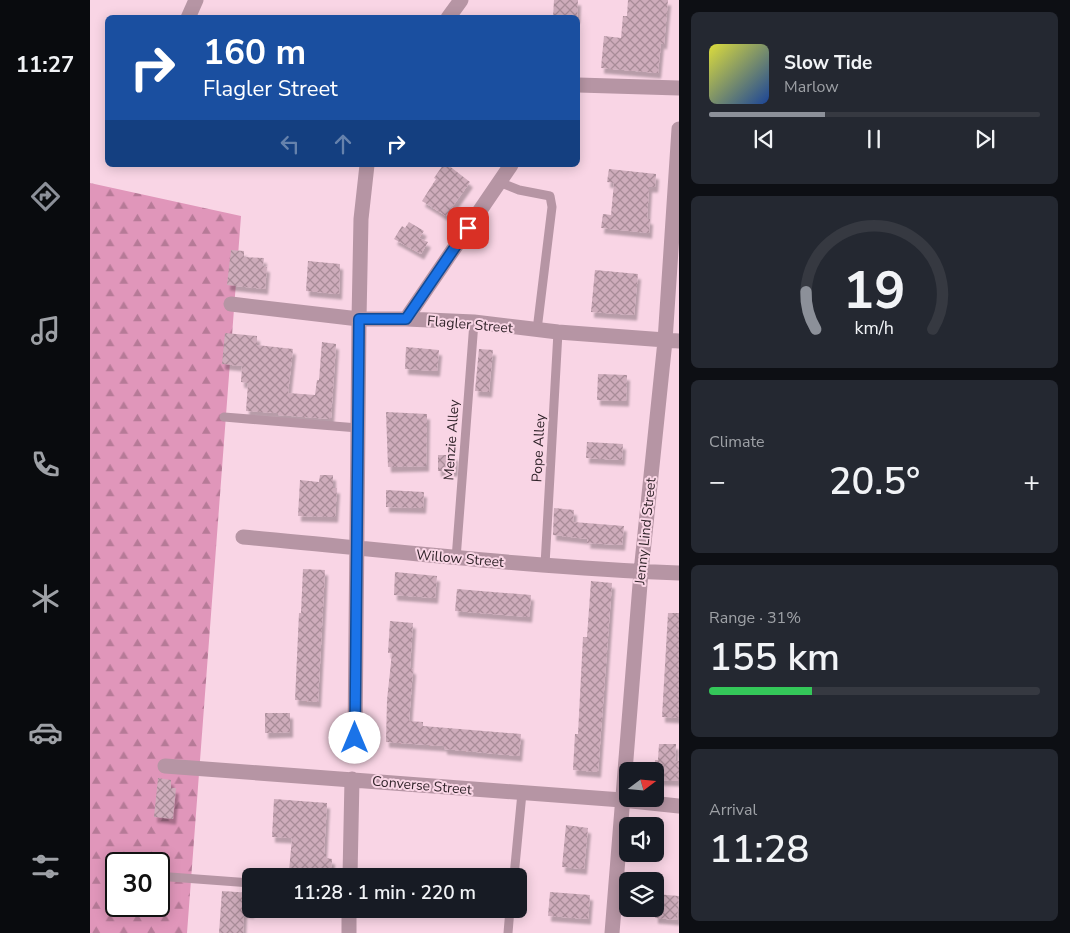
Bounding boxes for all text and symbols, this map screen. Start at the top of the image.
text: 160 m [203,29,306,76]
icon: right [120,35,185,100]
text: 11:27 [16,50,74,80]
text: Slow Tide [784,50,872,76]
text: Flagler Street [203,74,338,104]
text: Marlow [784,76,839,98]
icon: previous [750,125,778,153]
icon: pause [860,125,888,153]
icon: next [971,125,999,153]
icon: left [276,130,304,158]
icon: ahead [329,130,357,158]
icon: right [382,130,410,158]
icon: directions [28,179,63,214]
pin [447,207,489,249]
icon: arrive [454,214,482,242]
text: 19 [843,255,906,326]
street label: Flagler Street [426,311,514,338]
icon: music [28,313,63,348]
text: km/h [855,316,894,340]
street label: Menzie Alley [439,398,464,481]
street label: Pope Alley [527,413,550,483]
text: Climate [709,431,764,453]
icon: phone [28,447,63,482]
text: 20.5° [829,456,920,507]
text: − [709,463,726,501]
text: + [1023,463,1040,501]
street label: Jenny Lind Street [630,477,661,586]
street label: Willow Street [415,545,505,572]
icon: climate [28,581,63,616]
text: Range · 31% [709,607,801,629]
text: 155 km [709,632,840,683]
position arrow [328,711,380,763]
icon: car [28,715,63,750]
north arrow [619,762,664,808]
map controls [619,762,664,917]
street label: Converse Street [371,772,473,799]
text: Arrival [709,799,757,821]
button: sound [619,817,664,862]
text: 11:28 [709,824,809,875]
icon: filters [28,849,63,884]
speed limit sign: 30 [105,852,170,917]
button: layers [619,872,664,917]
text: 11:28 · 1 min · 220 m [293,880,476,906]

